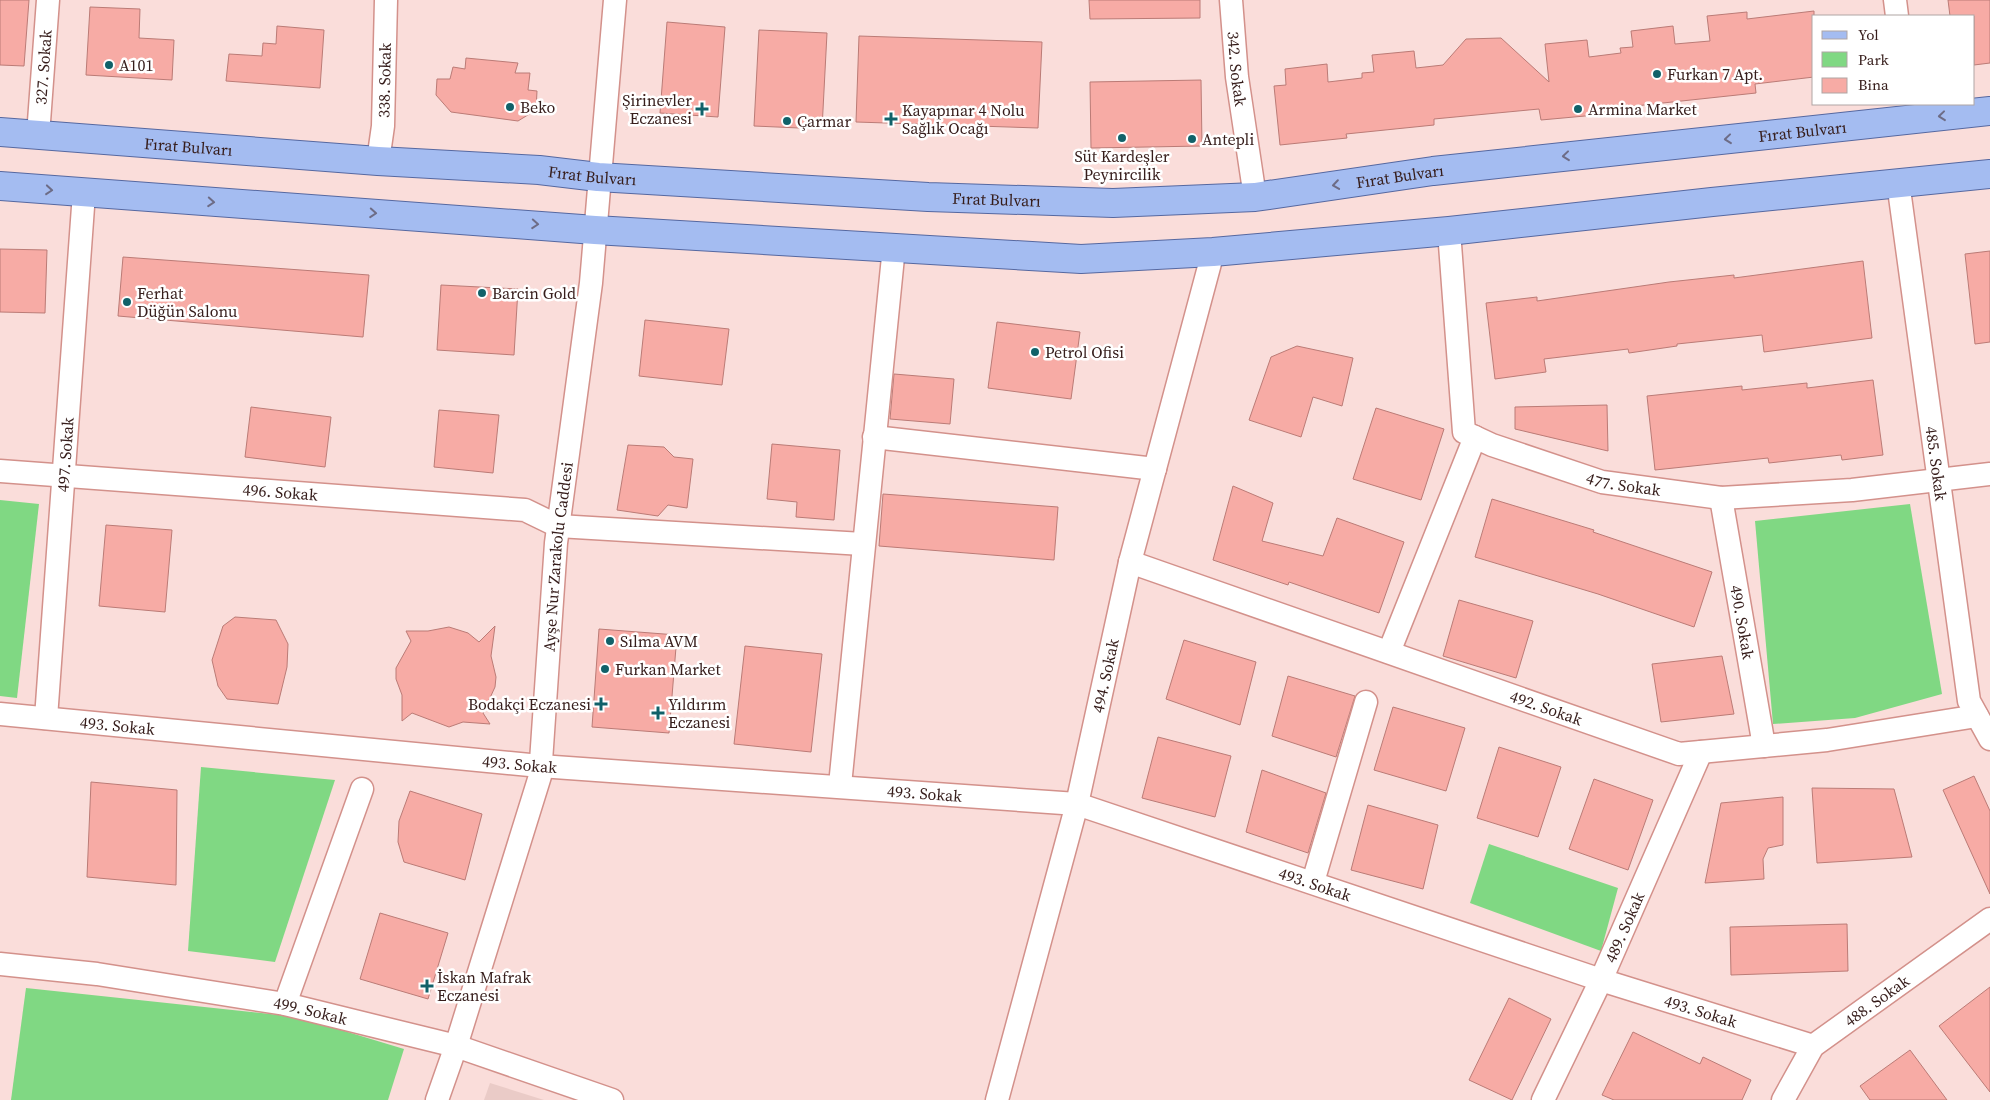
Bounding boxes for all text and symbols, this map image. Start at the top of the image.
legend [1812,15,1975,105]
text: Yol [1858,24,1879,45]
street label: 327. Sokak [29,29,57,105]
street label: 342. Sokak [1222,30,1252,108]
street label: 338. Sokak [372,42,396,118]
text: Park [1858,49,1890,70]
place label: A101 [119,54,154,76]
marker: A101 [103,59,115,71]
place label: Furkan 7 Apt. [1667,63,1763,85]
marker: Furkan 7 Apt. [1651,68,1663,80]
text: Bina [1858,74,1889,95]
place label: Şirinevler Eczanesi [622,89,692,129]
place label: Beko [520,96,555,118]
place label: Armina Market [1588,98,1698,120]
place label: Kayapınar 4 Nolu Sağlık Ocağı [902,99,1024,139]
marker: Beko [504,101,516,113]
marker: Şirinevler Eczanesi [696,103,708,115]
marker: Armina Market [1572,103,1584,115]
place label: Çarmar [797,110,851,132]
one-way arrow [1937,110,1945,121]
marker: Kayapınar 4 Nolu Sağlık Ocağı [884,112,898,126]
marker: Çarmar [781,115,793,127]
street label: Fırat Bulvarı [1757,116,1848,147]
place label: Antepli [1202,128,1254,150]
street label: Fırat Bulvarı [143,132,234,161]
marker: Süt Kardeşler Peynircilik [1116,132,1128,144]
marker: Antepli [1186,133,1198,145]
one-way arrow [1723,133,1731,144]
place label: Süt Kardeşler Peynircilik [1074,145,1170,185]
one-way arrow [1562,150,1570,161]
street label: Fırat Bulvarı [1354,159,1445,193]
street label: Fırat Bulvarı [547,160,637,190]
one-way arrow [1331,179,1339,190]
one-way arrow [45,185,53,196]
street label: Fırat Bulvarı [952,187,1041,212]
one-way arrow [207,196,215,207]
one-way arrow [369,207,377,218]
one-way arrow [531,218,539,229]
place label: Ferhat Düğün Salonu [137,282,237,322]
place label: Barcin Gold [492,282,576,304]
marker: Barcin Gold [476,287,488,299]
marker: Ferhat Düğün Salonu [121,296,133,308]
place label: Petrol Ofisi [1045,341,1124,363]
marker: Petrol Ofisi [1029,346,1041,358]
street label: 497. Sokak [51,416,79,493]
street label: 485. Sokak [1921,425,1953,502]
street label: Ayşe Nur Zarakolu Caddesi [538,460,578,652]
street label: 477. Sokak [1583,466,1662,501]
street label: 496. Sokak [242,478,319,506]
street label: 490. Sokak [1725,583,1760,661]
place label: Sılma AVM [620,630,698,652]
marker: Sılma AVM [604,635,616,647]
street label: 494. Sokak [1086,636,1124,715]
place label: Furkan Market [615,658,721,680]
marker: Furkan Market [599,663,611,675]
street label: 492. Sokak [1507,685,1586,730]
place label: Bodakçi Eczanesi [468,693,591,715]
place label: Yıldırım Eczanesi [668,693,731,733]
marker: Bodakçi Eczanesi [595,698,607,710]
marker: Yıldırım Eczanesi [652,707,664,719]
street label: 493. Sokak [79,711,156,740]
street label: 493. Sokak [481,749,558,778]
street label: 493. Sokak [886,780,963,807]
street label: 493. Sokak [1276,862,1354,906]
street label: 489. Sokak [1599,888,1649,966]
place label: İskan Mafrak Eczanesi [437,966,531,1006]
street label: 488. Sokak [1840,969,1914,1031]
marker: İskan Mafrak Eczanesi [421,980,433,992]
street label: 493. Sokak [1662,989,1740,1033]
street label: 499. Sokak [272,991,350,1030]

